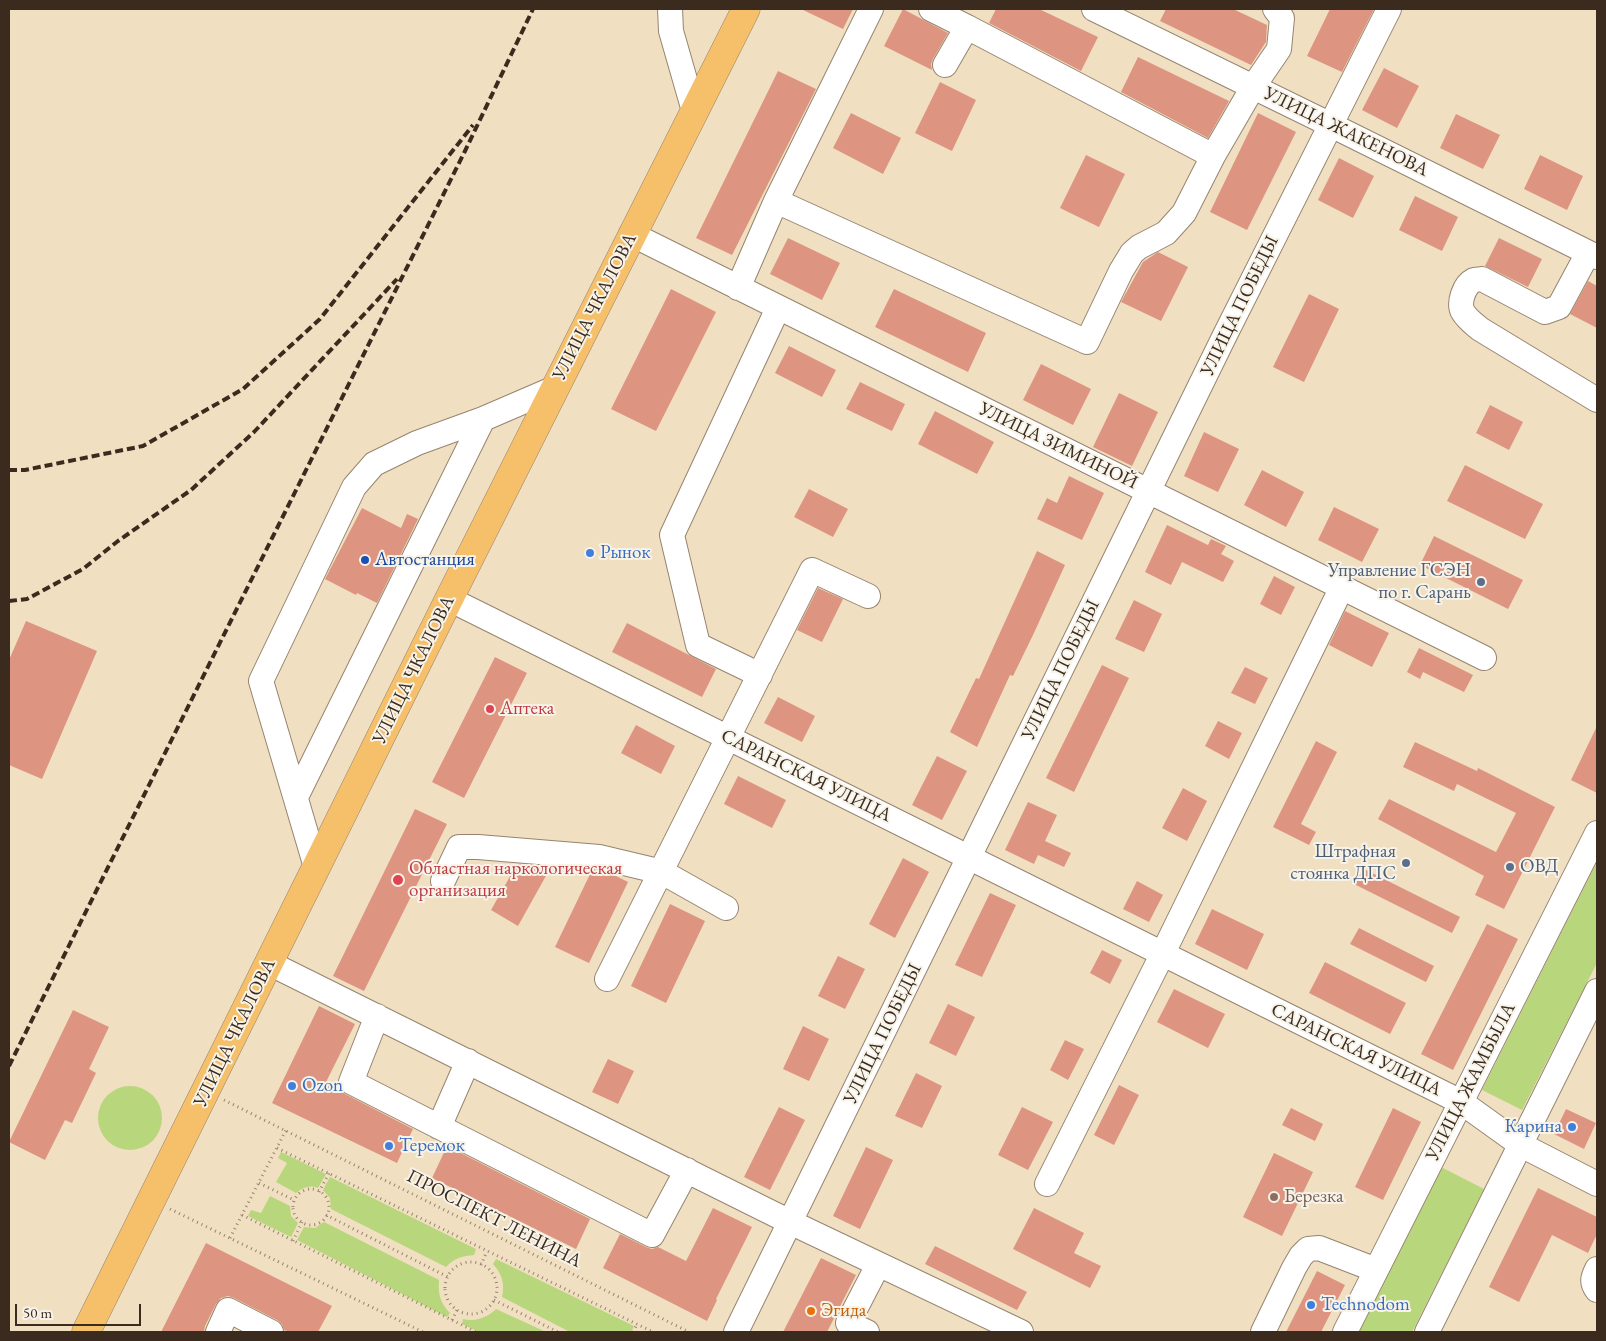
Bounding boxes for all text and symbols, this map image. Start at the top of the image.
street label: УЛИЦА ЖАКЕНОВА [1260,82,1432,182]
street label: УЛИЦА ЧКАЛОВА [548,230,642,384]
street label: УЛИЦА ПОБЕДЫ [1196,232,1284,380]
street label: УЛИЦА ЗИМИНОЙ [975,398,1141,494]
place label: Рынок [600,542,650,564]
marker: Рынок [584,547,596,559]
place label: Автостанция [375,549,475,571]
marker: Автостанция [359,554,371,566]
place label: Управление ГСЭН по г. Сарань [1328,560,1471,604]
marker: Управление ГСЭН по г. Сарань [1475,576,1487,588]
street label: УЛИЦА ЧКАЛОВА [368,592,460,748]
street label: УЛИЦА ПОБЕДЫ [1017,596,1105,744]
place label: Аптека [500,698,554,720]
marker: Аптека [484,703,496,715]
street label: САРАНСКАЯ УЛИЦА [717,725,895,827]
place label: Штрафная стоянка ДПС [1290,841,1396,885]
place label: ОВД [1520,856,1559,878]
marker: Штрафная стоянка ДПС [1400,857,1412,869]
place label: Областная наркологическая организация [409,858,622,902]
marker: ОВД [1504,861,1516,873]
marker: Областная наркологическая организация [391,873,405,887]
street label: УЛИЦА ЧКАЛОВА [189,955,281,1111]
street label: УЛИЦА ПОБЕДЫ [839,960,927,1108]
street label: САРАНСКАЯ УЛИЦА [1267,999,1445,1101]
street label: УЛИЦА ЖАМБЫЛА [1421,999,1521,1165]
place label: Ozon [302,1075,343,1097]
marker: Ozon [286,1080,298,1092]
place label: Карина [1504,1116,1562,1138]
marker: Карина [1566,1121,1578,1133]
place label: Теремок [399,1135,465,1157]
marker: Теремок [383,1140,395,1152]
street label: ПРОСПЕКТ ЛЕНИНА [403,1165,585,1273]
place label: Березка [1284,1186,1343,1208]
marker: Березка [1268,1191,1280,1203]
scale bar [18,1294,144,1326]
place label: Technodom [1321,1294,1410,1316]
marker: Technodom [1305,1299,1317,1311]
place label: Эгида [821,1300,866,1322]
text: 50 m [23,1303,52,1322]
marker: Эгида [805,1305,817,1317]

